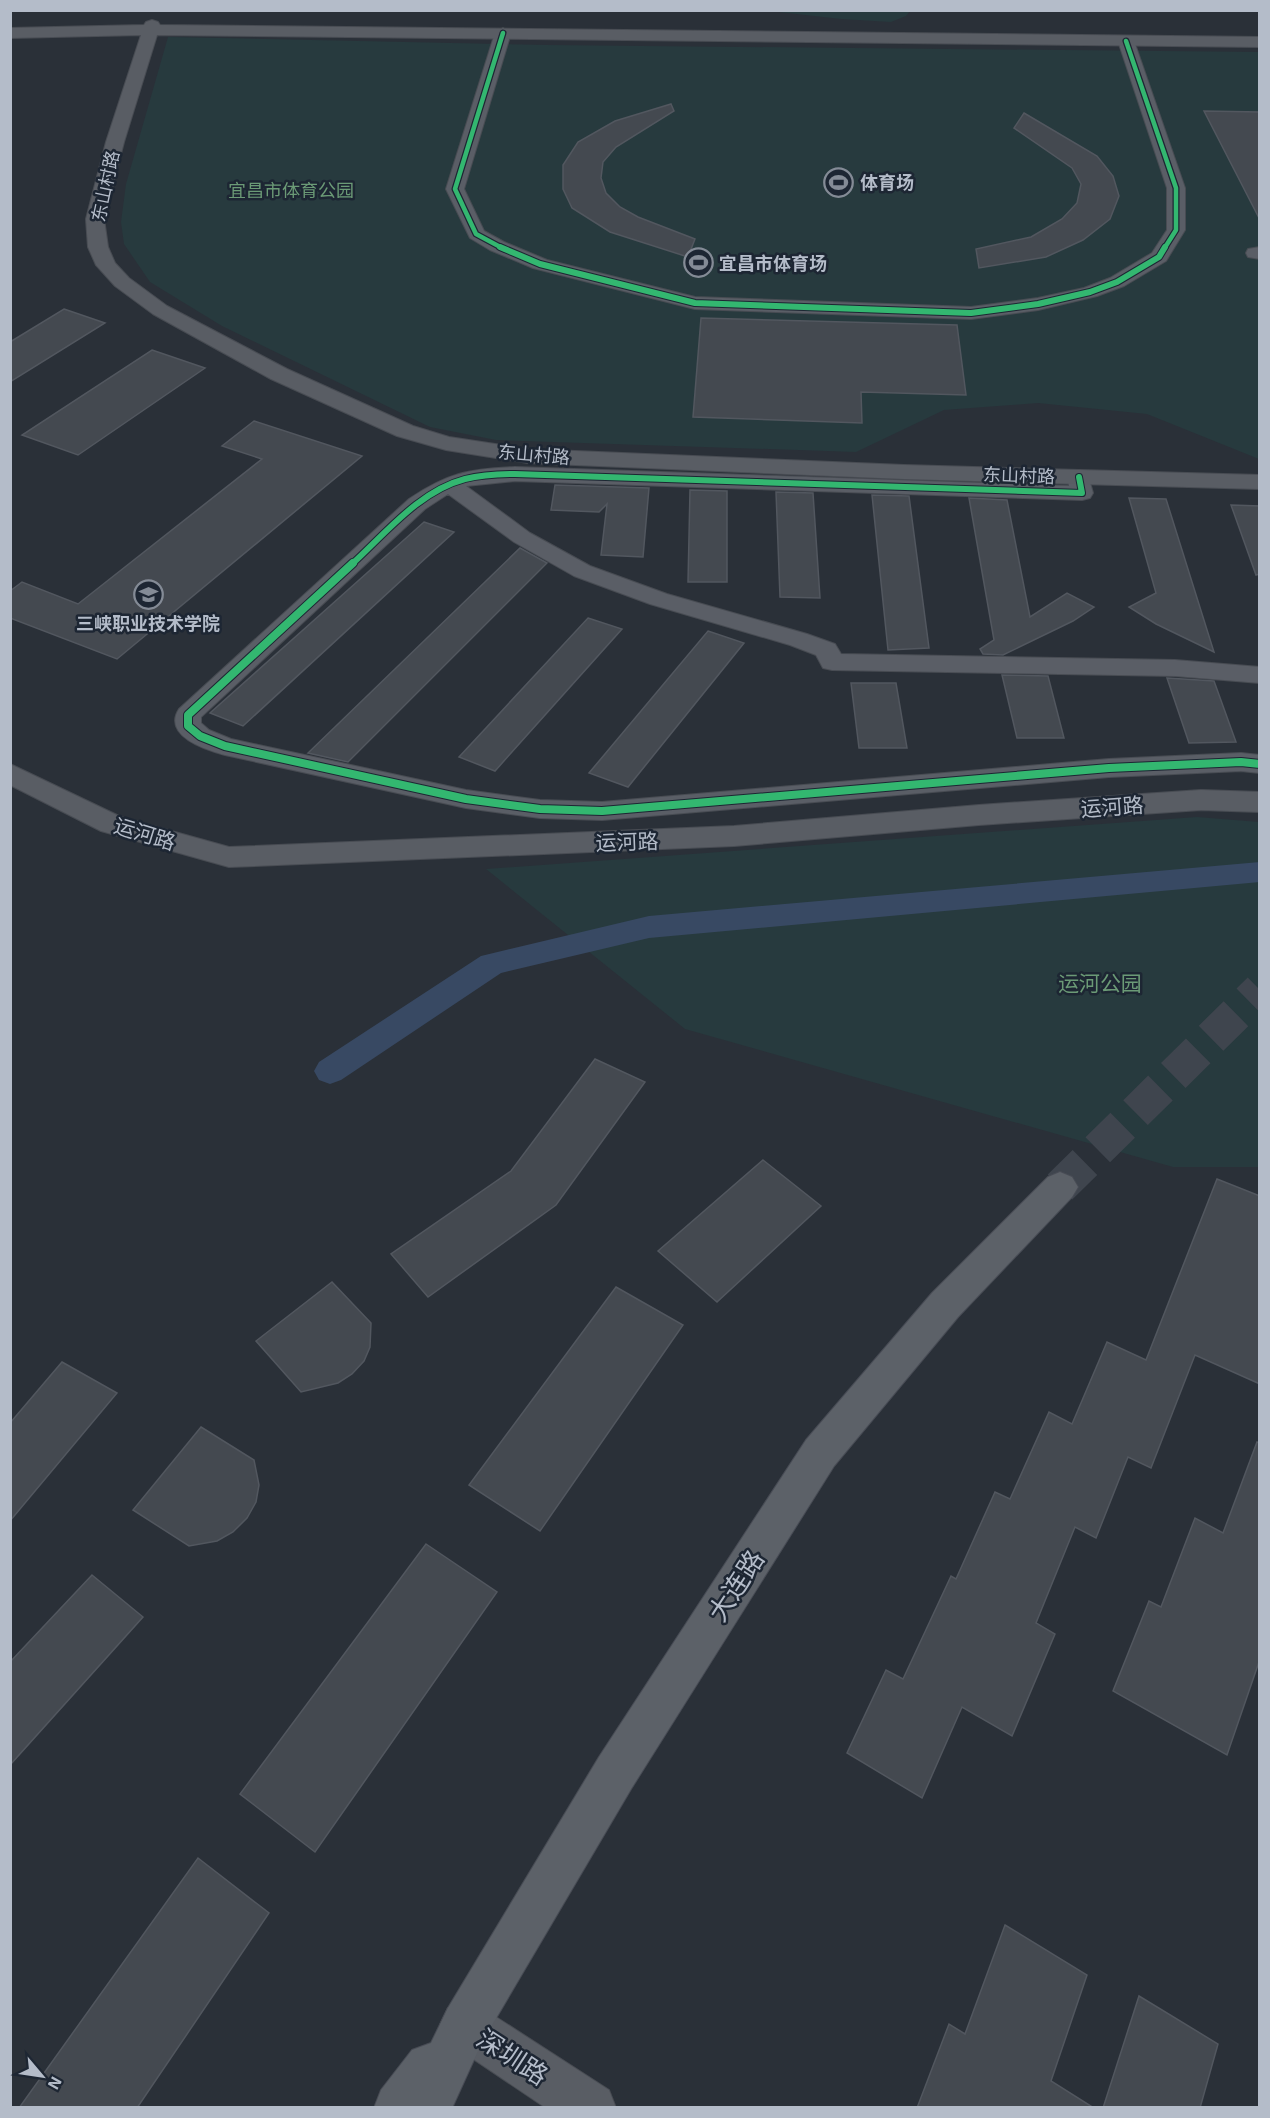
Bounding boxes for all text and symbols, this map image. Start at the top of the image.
street label: 东山村路 [87,148,123,224]
sports icon: 体育场 [823,166,855,198]
place label: 体育场 [860,171,914,193]
park label: 宜昌市体育公园 [228,179,354,201]
sports icon: 宜昌市体育场 [682,247,714,279]
place label: 宜昌市体育场 [719,252,827,274]
street label: 东山村路 [497,440,571,468]
street label: 东山村路 [983,463,1055,487]
school or university icon: 三峡职业技术学院 [132,578,164,610]
place label: 三峡职业技术学院 [76,612,220,634]
street label: 运河路 [1080,791,1144,821]
street label: 运河路 [111,812,179,854]
street label: 运河路 [595,827,659,855]
park label: 运河公园 [1058,970,1142,995]
street label: 大连路 [701,1544,769,1626]
street label: 深圳路 [472,2022,554,2090]
north arrow [12,2046,72,2106]
text: N [44,2074,67,2093]

